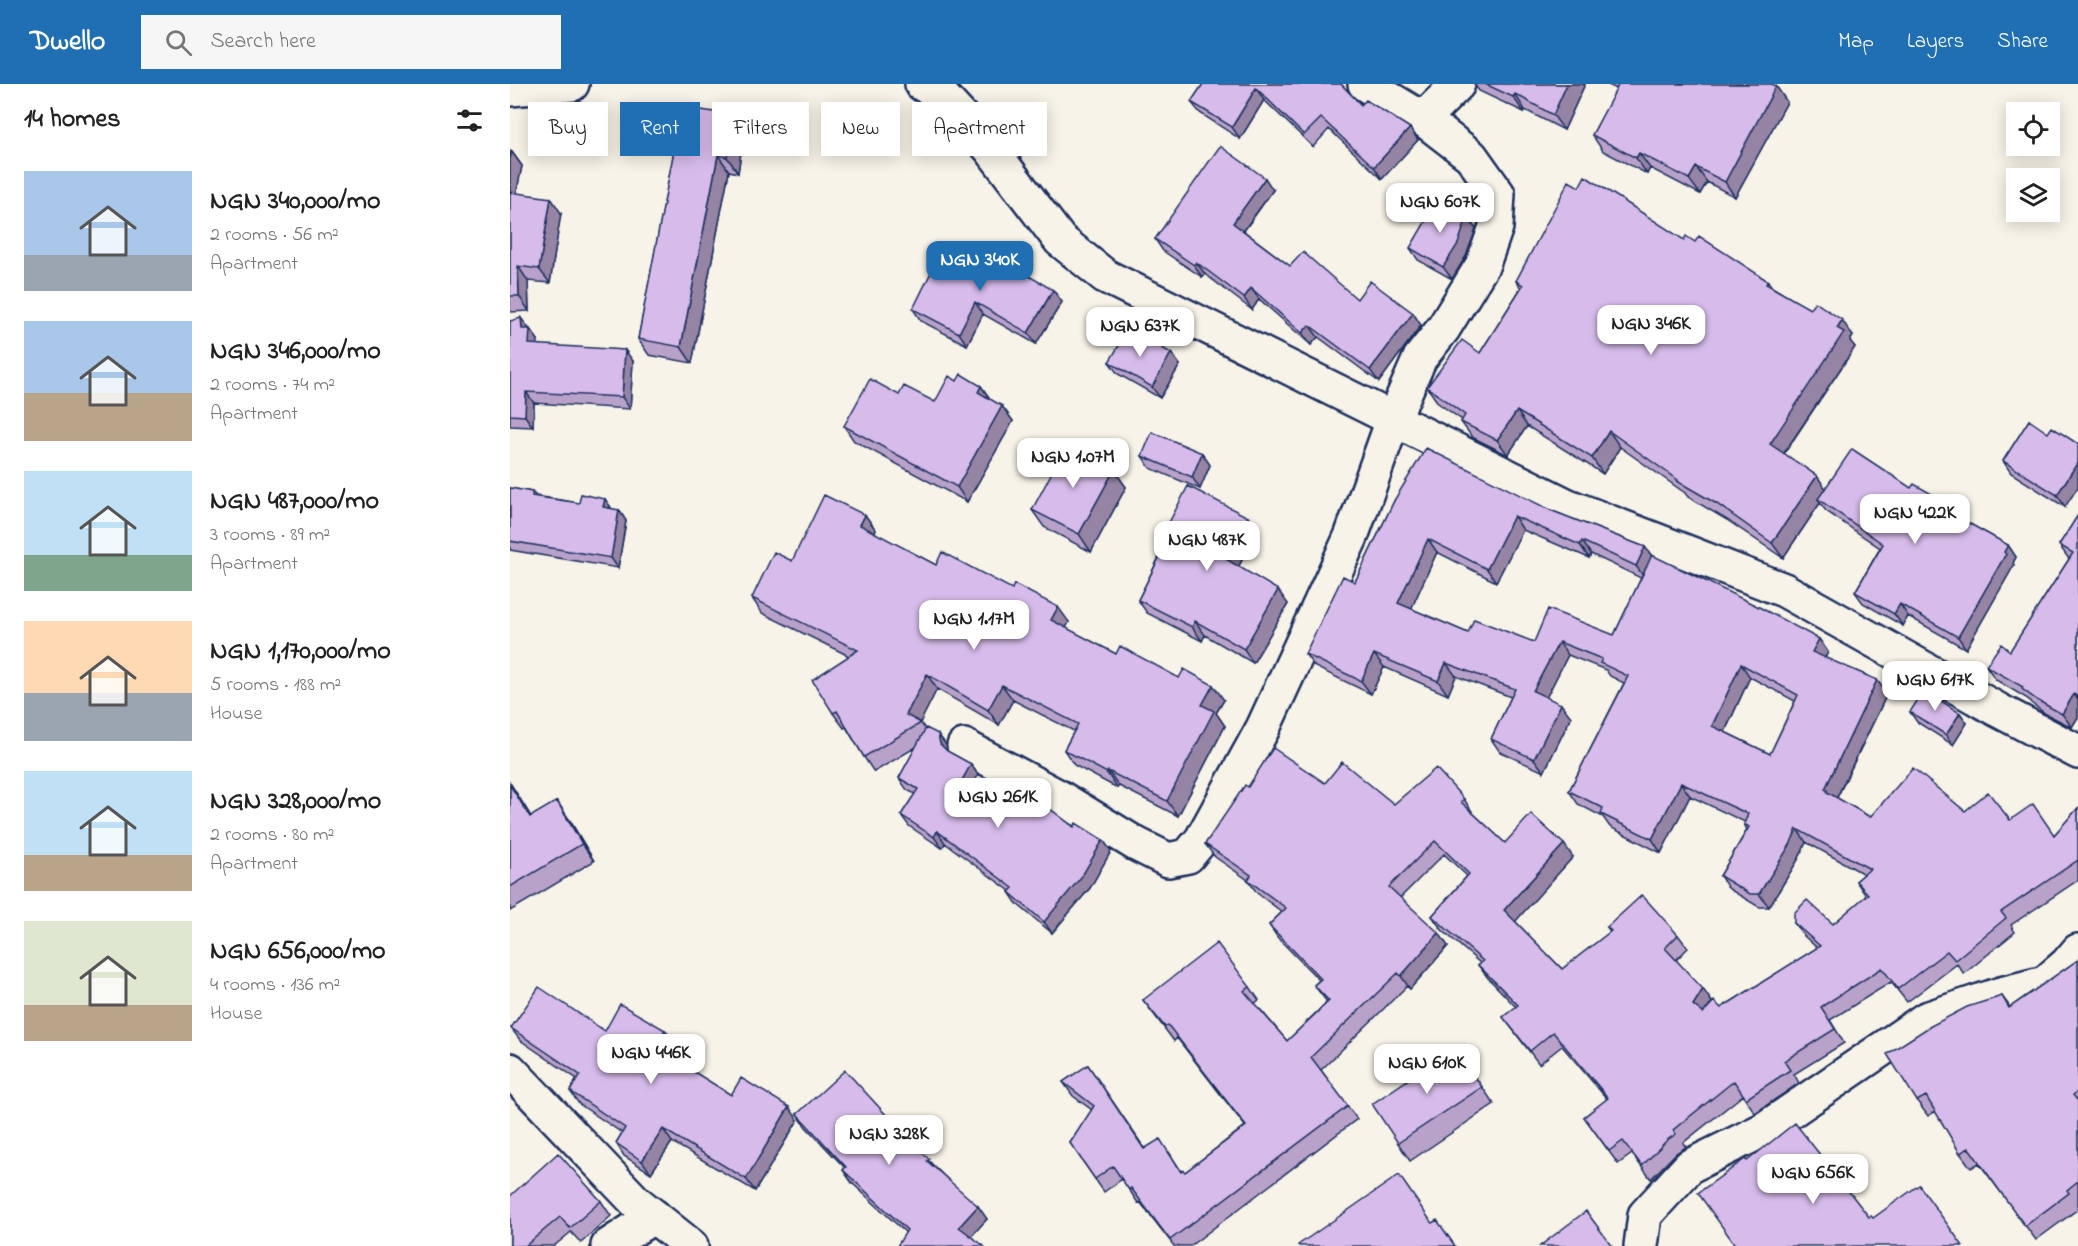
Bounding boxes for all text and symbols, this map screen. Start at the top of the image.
search box [141,15,561,69]
text: Dwello [30,22,105,63]
icon: search [162,26,195,59]
text: Search here [210,26,316,58]
text: Map [1838,27,1874,57]
text: Layers [1907,27,1964,57]
text: Share [1997,27,2048,57]
text: 14 homes [24,101,120,139]
chip: Buy [528,102,608,156]
chip: Rent [620,102,700,156]
chip: Filters [712,102,809,156]
chip: New [821,102,900,156]
chip: Apartment [912,102,1047,156]
map controls [2006,102,2060,222]
button: locate [2006,102,2060,156]
icon: filters [453,104,486,137]
button: layers [2006,168,2060,222]
text: NGN 340,000/mo [210,183,381,221]
pin: NGN 607K [1378,183,1502,234]
text: NGN 607K [1400,188,1480,217]
icon: home [72,195,144,267]
text: 2 rooms · 56 m² [210,221,339,250]
pin: NGN 340K [918,241,1042,292]
text: NGN 340K [940,246,1020,275]
text: Apartment [210,250,298,279]
pin: NGN 346K [1589,305,1713,356]
pin: NGN 637K [1078,307,1202,358]
text: NGN 346K [1611,310,1691,339]
text: NGN 637K [1100,312,1180,341]
text: NGN 346,000/mo [210,333,381,371]
icon: home [72,345,144,417]
text: 2 rooms · 74 m² [210,371,335,400]
text: Apartment [210,400,298,429]
pin: NGN 1.07M [1004,438,1142,489]
text: NGN 1.07M [1031,443,1115,472]
text: NGN 487,000/mo [210,483,379,521]
pin: NGN 422K [1853,494,1977,545]
icon: home [72,495,144,567]
text: NGN 422K [1874,499,1956,528]
text: 3 rooms · 89 m² [210,521,330,550]
pin: NGN 487K [1145,521,1269,572]
text: NGN 487K [1168,526,1246,555]
text: Apartment [210,550,298,579]
pin: NGN 1.17M [905,600,1043,651]
text: NGN 1.17M [933,605,1015,634]
text: NGN 1,170,000/mo [210,633,391,671]
icon: home [72,645,144,717]
pin: NGN 617K [1873,661,1997,712]
text: NGN 617K [1896,666,1974,695]
text: 5 rooms · 188 m² [210,671,341,700]
text: House [210,700,263,729]
pin: NGN 261K [936,778,1060,829]
text: NGN 328,000/mo [210,783,381,821]
text: NGN 261K [958,783,1038,812]
icon: home [72,795,144,867]
text: 2 rooms · 80 m² [210,821,335,850]
text: Apartment [210,850,298,879]
text: NGN 656,000/mo [210,933,386,971]
icon: home [72,945,144,1017]
text: 4 rooms · 136 m² [210,971,340,1000]
text: House [210,1000,263,1029]
pin: NGN 446K [589,1034,713,1085]
text: NGN 446K [611,1039,691,1068]
pin: NGN 610K [1365,1044,1489,1095]
text: NGN 610K [1388,1049,1466,1078]
pin: NGN 328K [827,1115,951,1166]
text: NGN 328K [849,1120,929,1149]
pin: NGN 656K [1751,1154,1875,1205]
text: NGN 656K [1771,1159,1855,1188]

